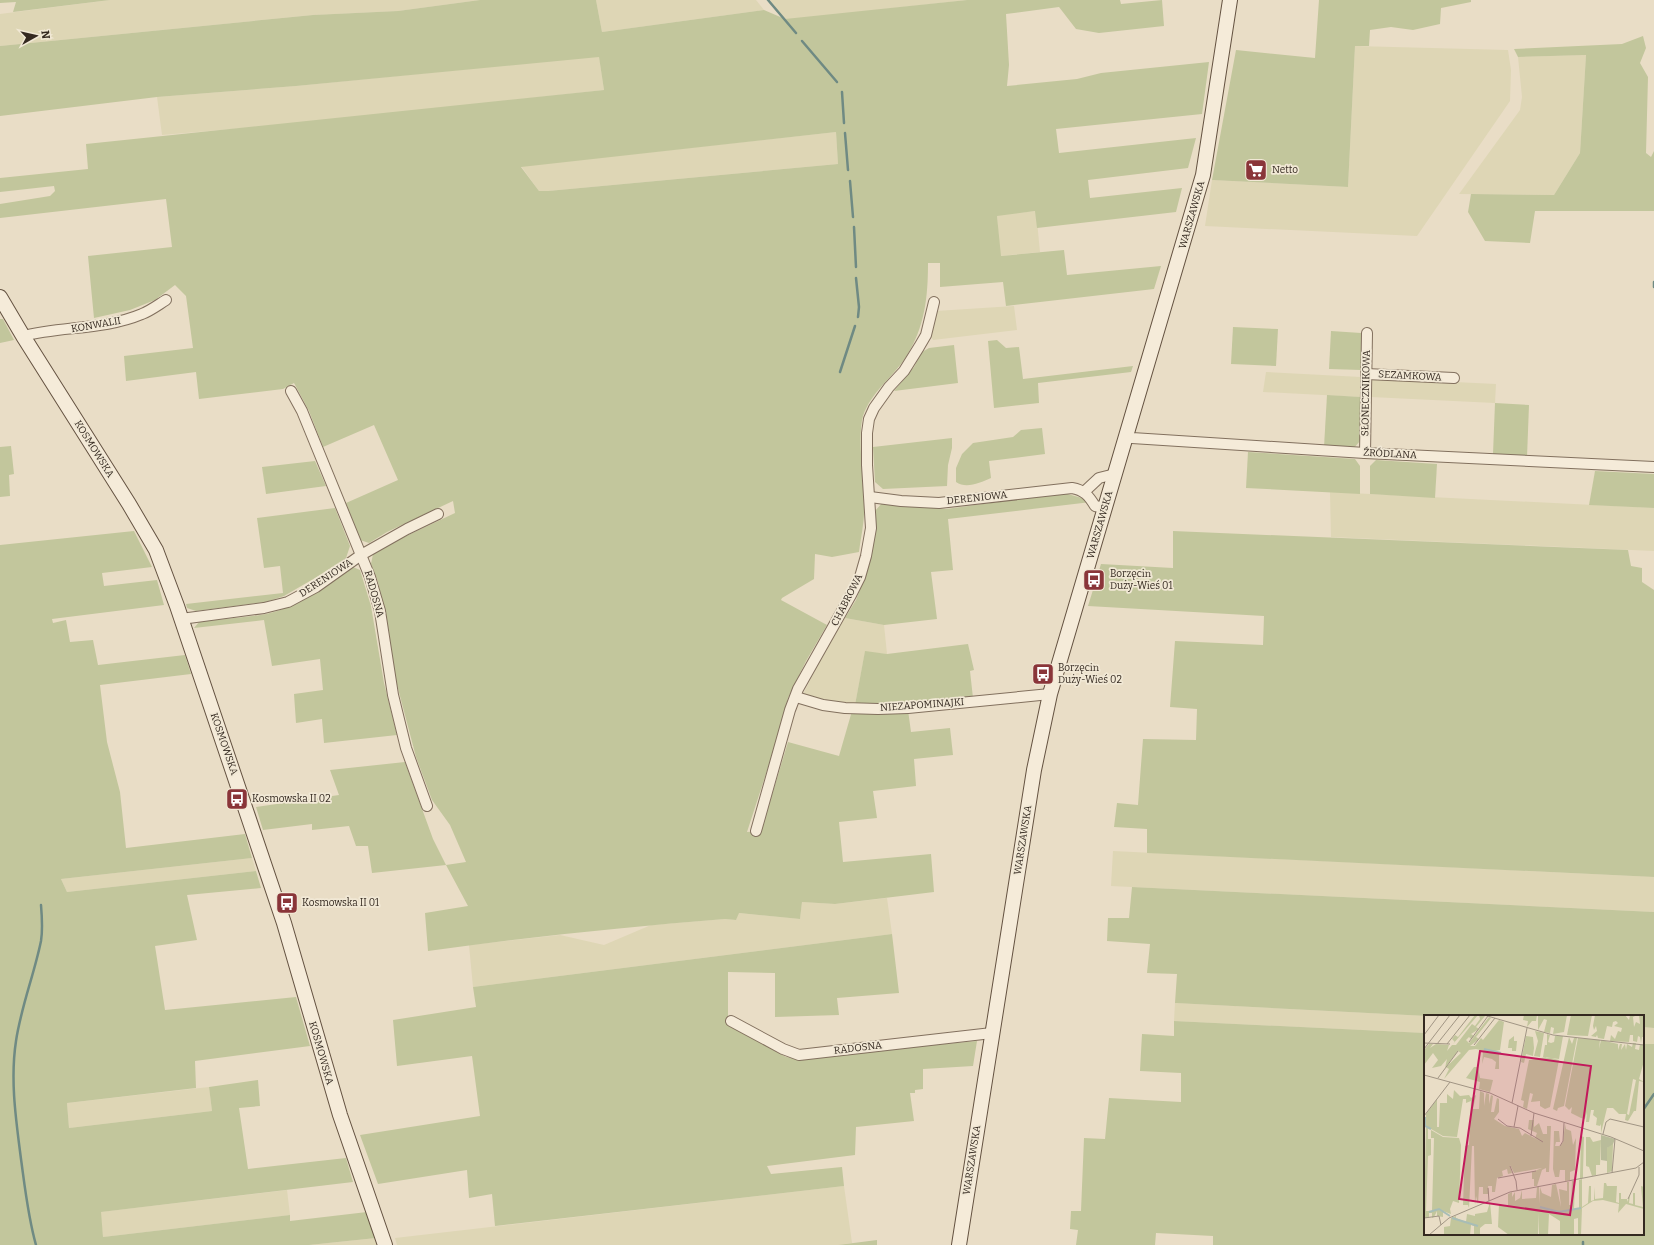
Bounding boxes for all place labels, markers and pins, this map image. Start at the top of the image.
supermarket icon: Netto [1243,157,1269,183]
place label: Netto [1272,164,1298,176]
bus stop icon: Borzęcin Duży-Wieś 01 [1081,567,1107,593]
place label: Borzęcin Duży-Wieś 01 [1110,568,1173,592]
bus stop icon: Borzęcin Duży-Wieś 02 [1030,661,1056,687]
place label: Borzęcin Duży-Wieś 02 [1058,662,1122,686]
bus stop icon: Kosmowska II 02 [224,786,250,812]
place label: Kosmowska II 02 [252,793,331,805]
bus stop icon: Kosmowska II 01 [274,890,300,916]
place label: Kosmowska II 01 [302,897,379,909]

